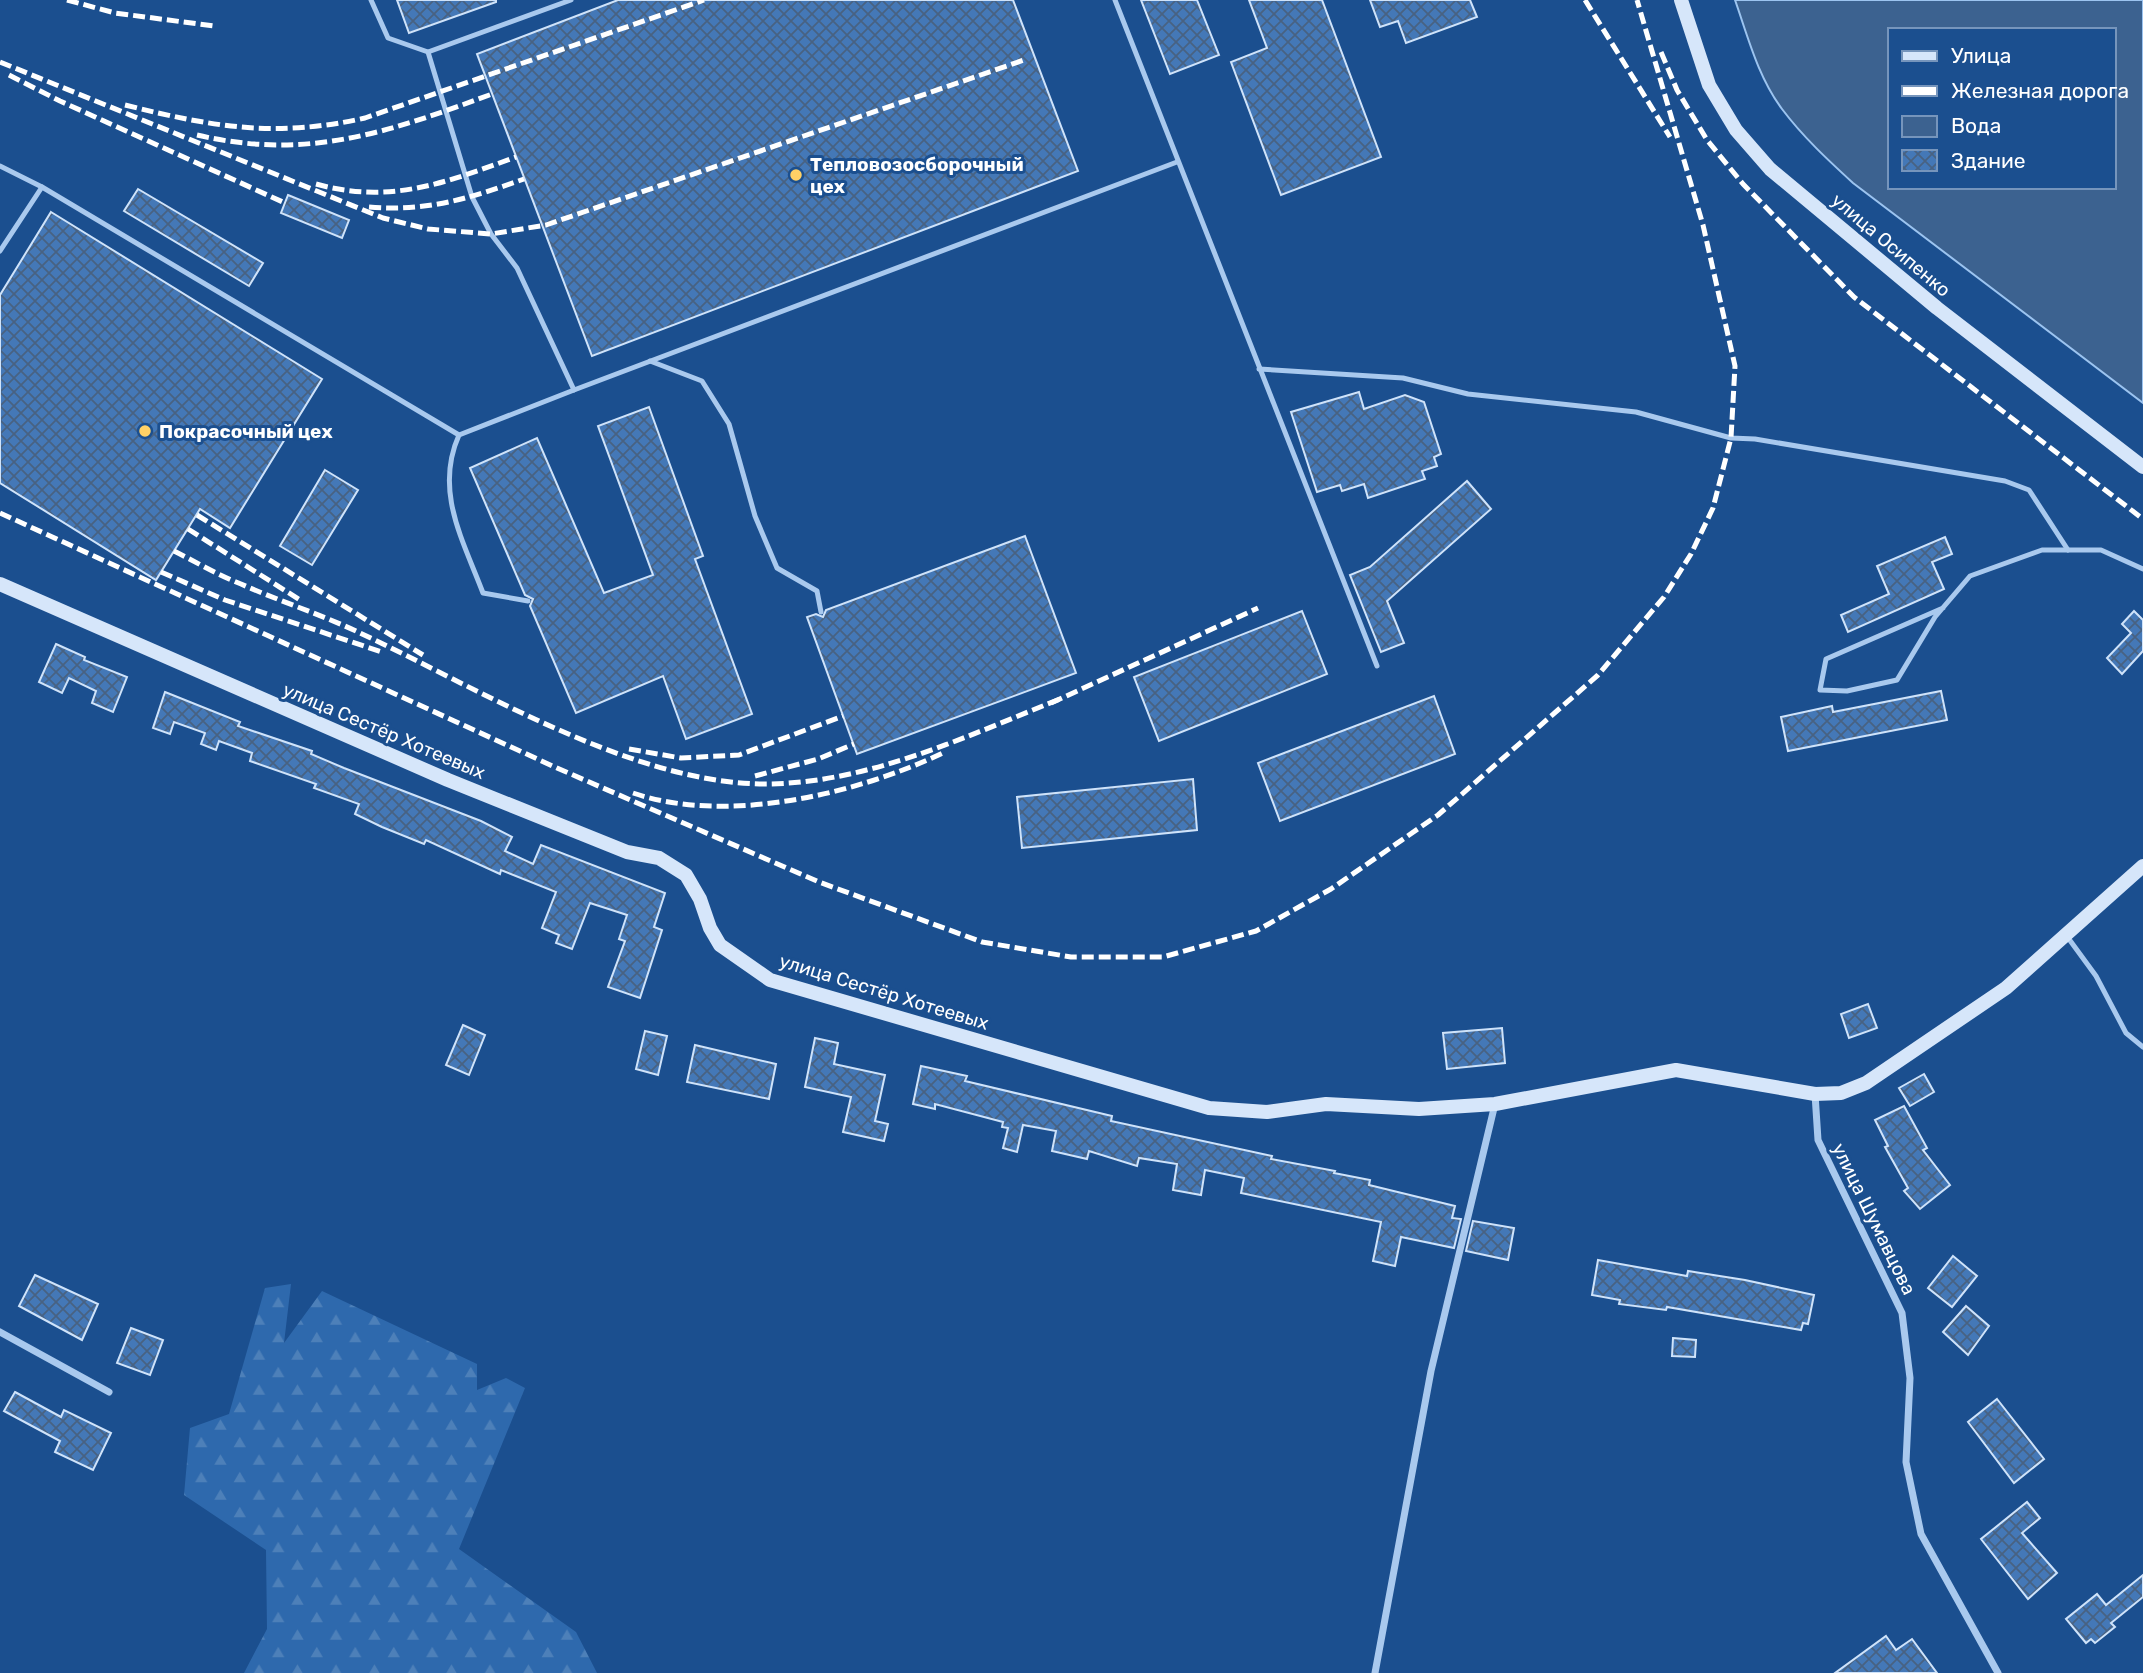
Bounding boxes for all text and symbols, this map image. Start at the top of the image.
legend [1888,28,2115,189]
text: Улица [1951,43,2011,68]
text: Железная дорога [1951,78,2129,103]
text: Вода [1951,113,2001,138]
text: Здание [1951,148,2026,173]
place label: Тепловозосборочный цех [810,153,1024,198]
marker: Тепловозосборочный цех [788,167,804,183]
street label: улица Осипенко [1827,189,1955,301]
place label: Покрасочный цех [159,420,333,443]
marker: Покрасочный цех [137,423,153,439]
street label: улица Сестёр Хотеевых [279,678,489,784]
street label: улица Сестёр Хотеевых [777,949,991,1035]
street label: улица Шумавцова [1827,1139,1921,1299]

